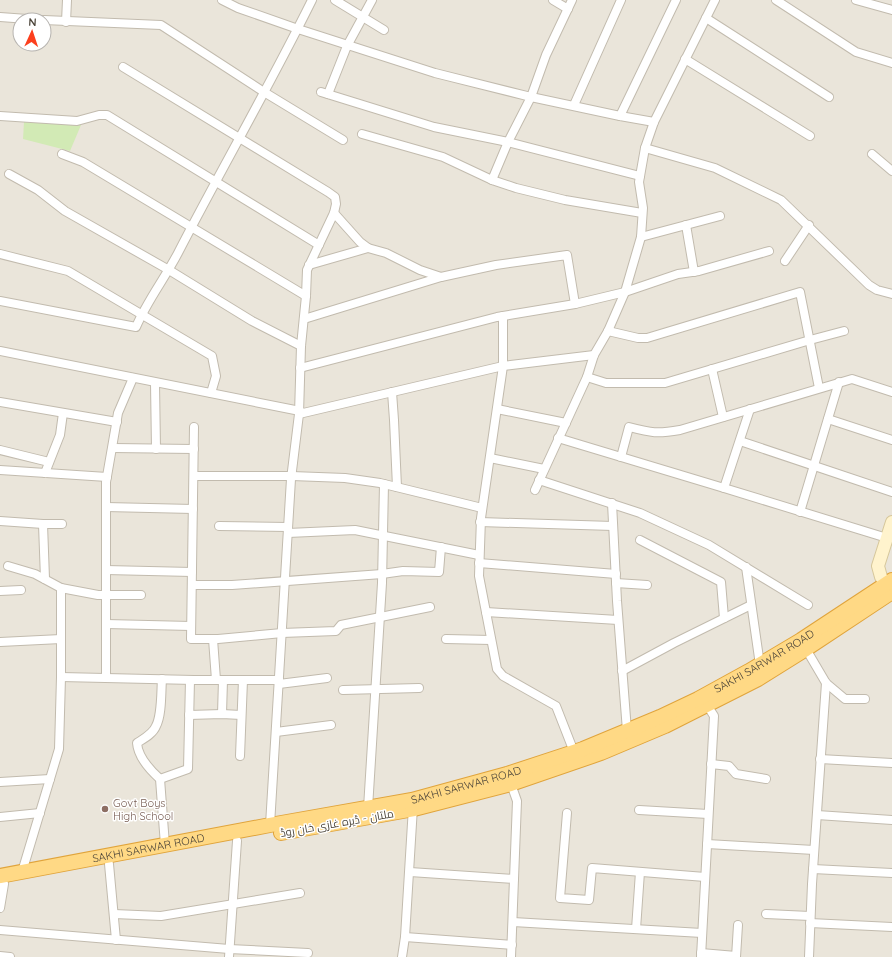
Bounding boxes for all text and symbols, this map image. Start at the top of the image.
north arrow [12,12,52,52]
text: N [28,15,37,29]
street label: SAKHI SARWAR ROAD [712,626,817,696]
street label: SAKHI SARWAR ROAD [409,763,523,807]
place label: Govt Boys High School [113,796,173,823]
marker: Govt Boys High School [100,804,110,814]
street label: ملتان - ڈیرہ غازی خان روڈ [279,806,395,840]
street label: SAKHI SARWAR ROAD [91,831,206,865]

